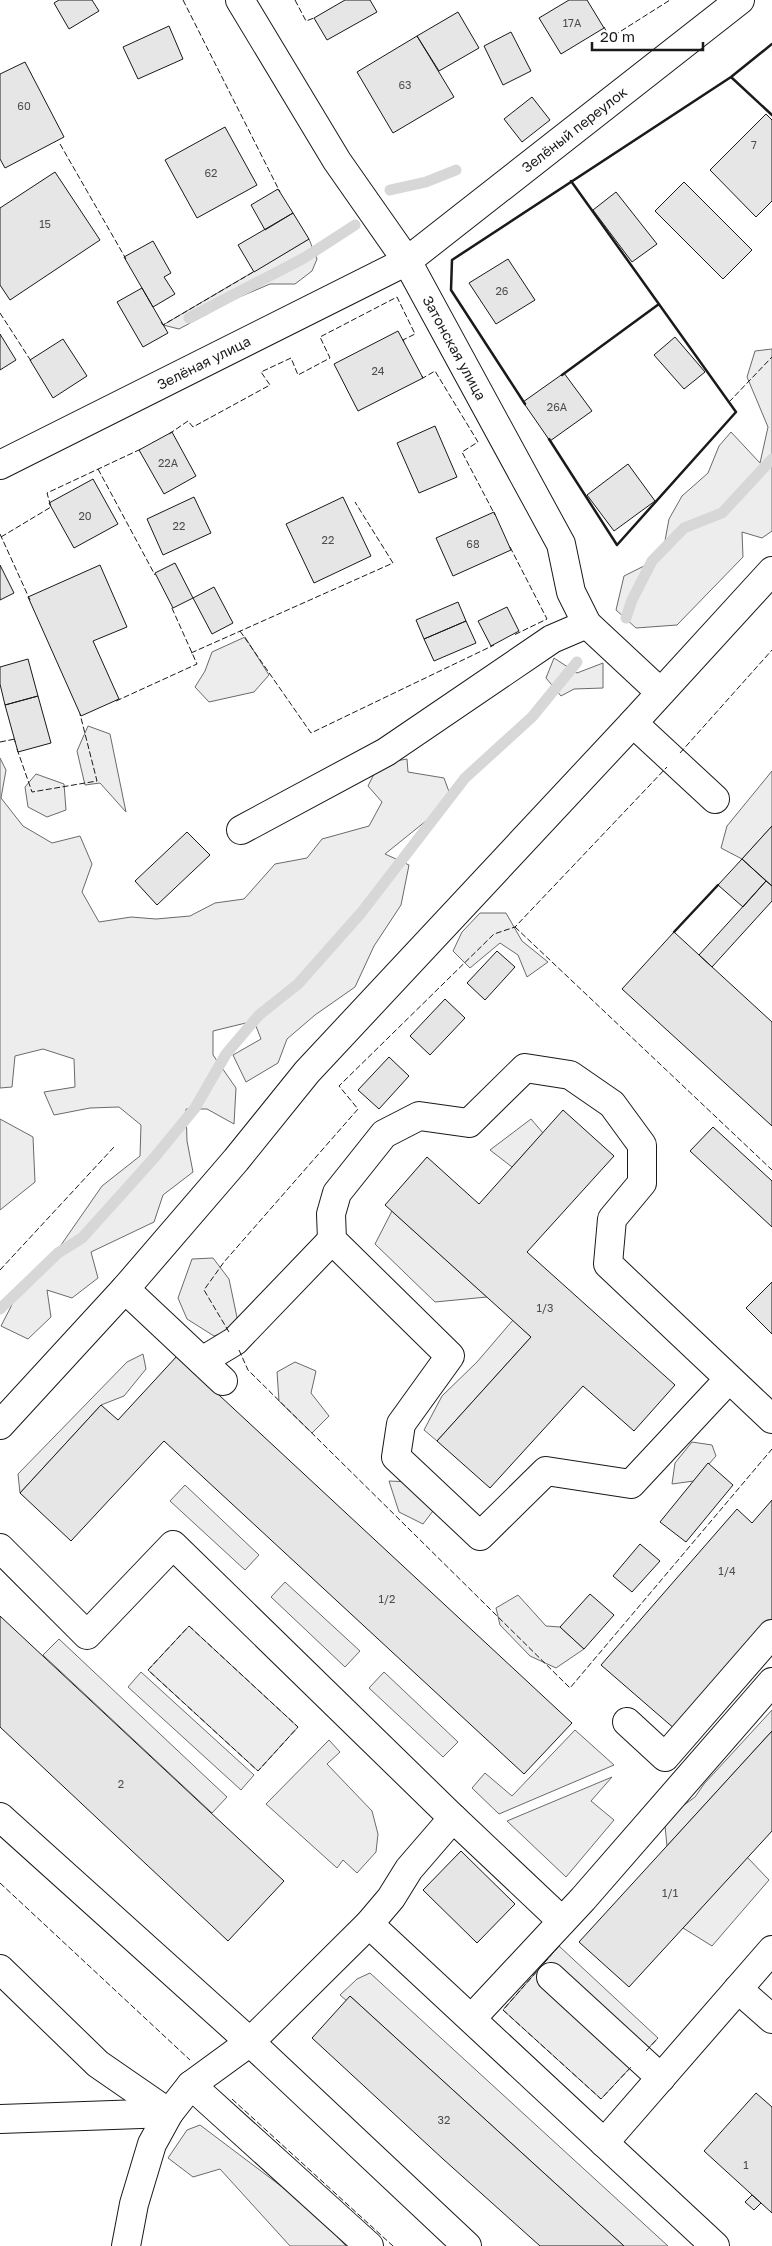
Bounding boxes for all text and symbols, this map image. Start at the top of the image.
house number: 17А [563,16,582,29]
scale bar [592,20,703,52]
text: 20 m [600,27,635,45]
house number: 63 [398,78,412,91]
street label: Зелёный переулок [518,83,630,176]
house number: 60 [17,99,31,112]
house number: 7 [751,138,757,151]
house number: 62 [204,166,218,179]
house number: 15 [39,217,51,230]
house number: 26 [495,284,509,297]
street label: Затонская улица [419,292,490,403]
street label: Зелёная улица [154,332,253,393]
house number: 24 [371,364,385,377]
house number: 26А [547,400,568,413]
house number: 22А [158,456,179,469]
house number: 20 [78,509,92,522]
house number: 22 [173,519,185,532]
house number: 22 [322,533,334,546]
house number: 68 [466,537,480,550]
house number: 1/3 [536,1301,554,1314]
house number: 1/4 [718,1564,736,1577]
house number: 1/2 [379,1592,396,1605]
house number: 2 [118,1777,124,1790]
house number: 1/1 [662,1886,678,1899]
house number: 32 [438,2113,450,2126]
house number: 1 [743,2158,749,2171]

